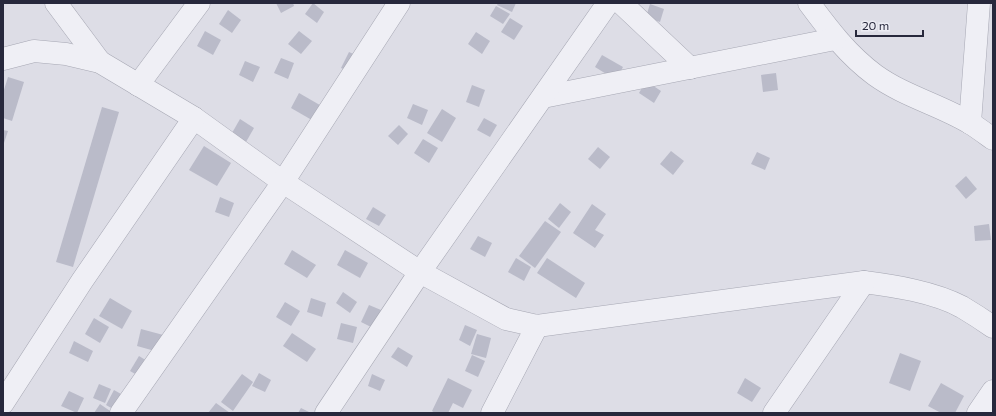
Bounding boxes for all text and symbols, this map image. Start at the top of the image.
scale bar [856,12,923,38]
text: 20 m [862,18,889,32]

